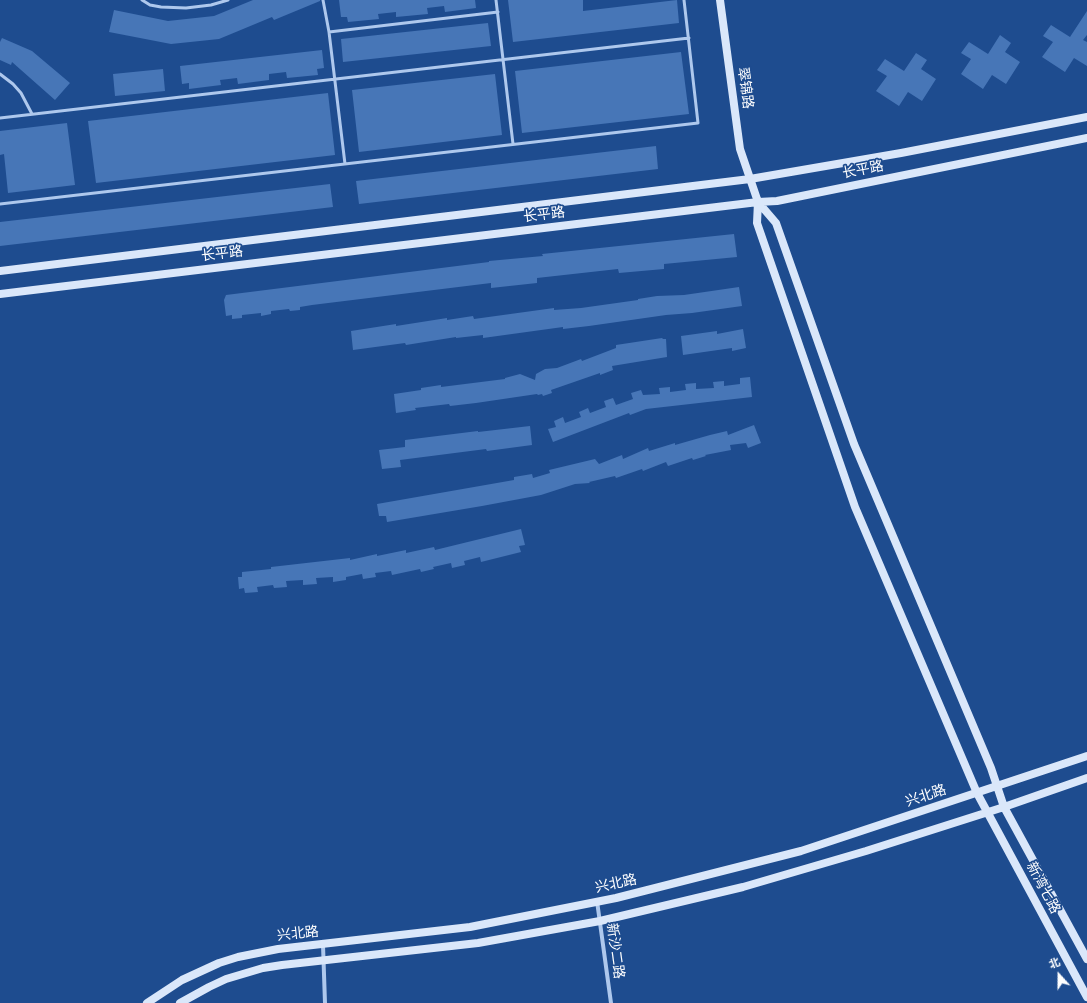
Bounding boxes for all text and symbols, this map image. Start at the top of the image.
street label: 翠锦路 [734,66,756,110]
street label: 长平路 [841,158,885,182]
street label: 长平路 [522,204,566,226]
street label: 长平路 [200,243,244,265]
street label: 兴北路 [903,782,949,810]
street label: 新湾七路 [1022,859,1064,917]
street label: 兴北路 [594,871,638,897]
street label: 新沙二路 [603,922,627,980]
street label: 兴北路 [276,923,320,945]
north arrow [1039,955,1079,995]
text: 北 [1047,955,1062,971]

